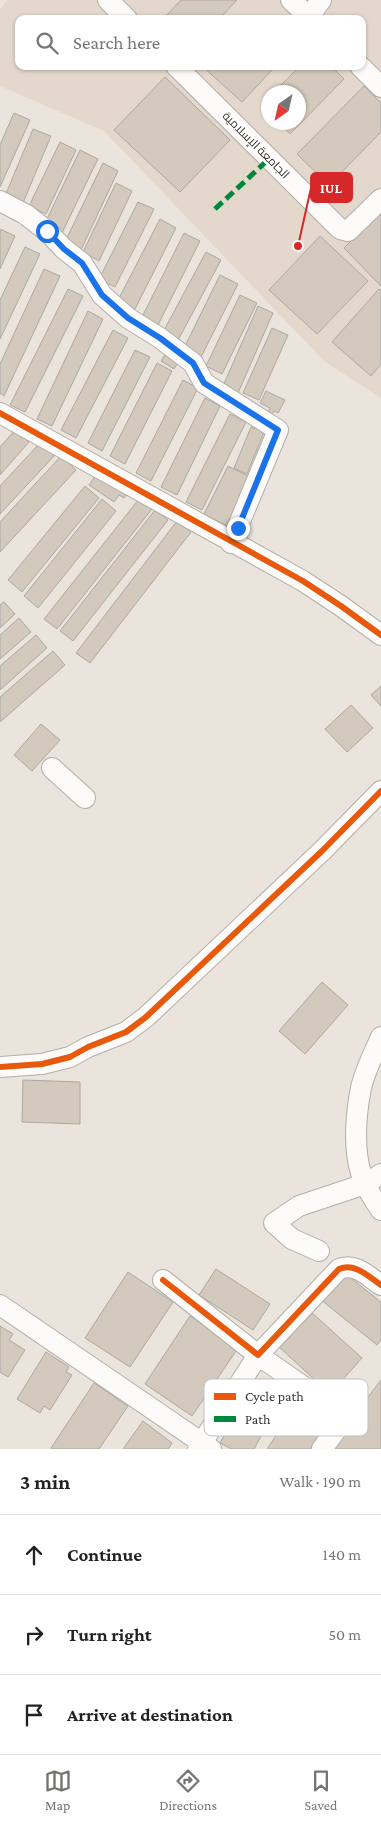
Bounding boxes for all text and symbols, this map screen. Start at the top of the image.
search box [15,15,366,70]
icon: search [33,29,61,57]
text: Search here [73,32,160,53]
north arrow [261,85,306,130]
street label: الجامعة الإسلامية [220,109,292,181]
callout: IUL [311,173,352,202]
text: IUL [320,180,342,196]
route start [36,220,59,243]
route end [227,517,250,540]
legend [204,1379,368,1436]
text: Cycle path [245,1388,304,1404]
text: Path [245,1411,271,1427]
text: 3 min [20,1470,70,1494]
text: Walk · 190 m [280,1473,361,1490]
icon: ahead [20,1541,48,1569]
text: Continue [67,1544,142,1565]
text: 140 m [323,1546,361,1563]
icon: right [20,1621,48,1649]
text: Turn right [67,1624,152,1645]
text: 50 m [329,1626,361,1643]
icon: arrive [20,1701,48,1729]
text: Arrive at destination [67,1704,233,1725]
tab: Map [44,1767,72,1813]
tab: Directions [159,1767,217,1813]
tab: Saved [304,1767,337,1813]

